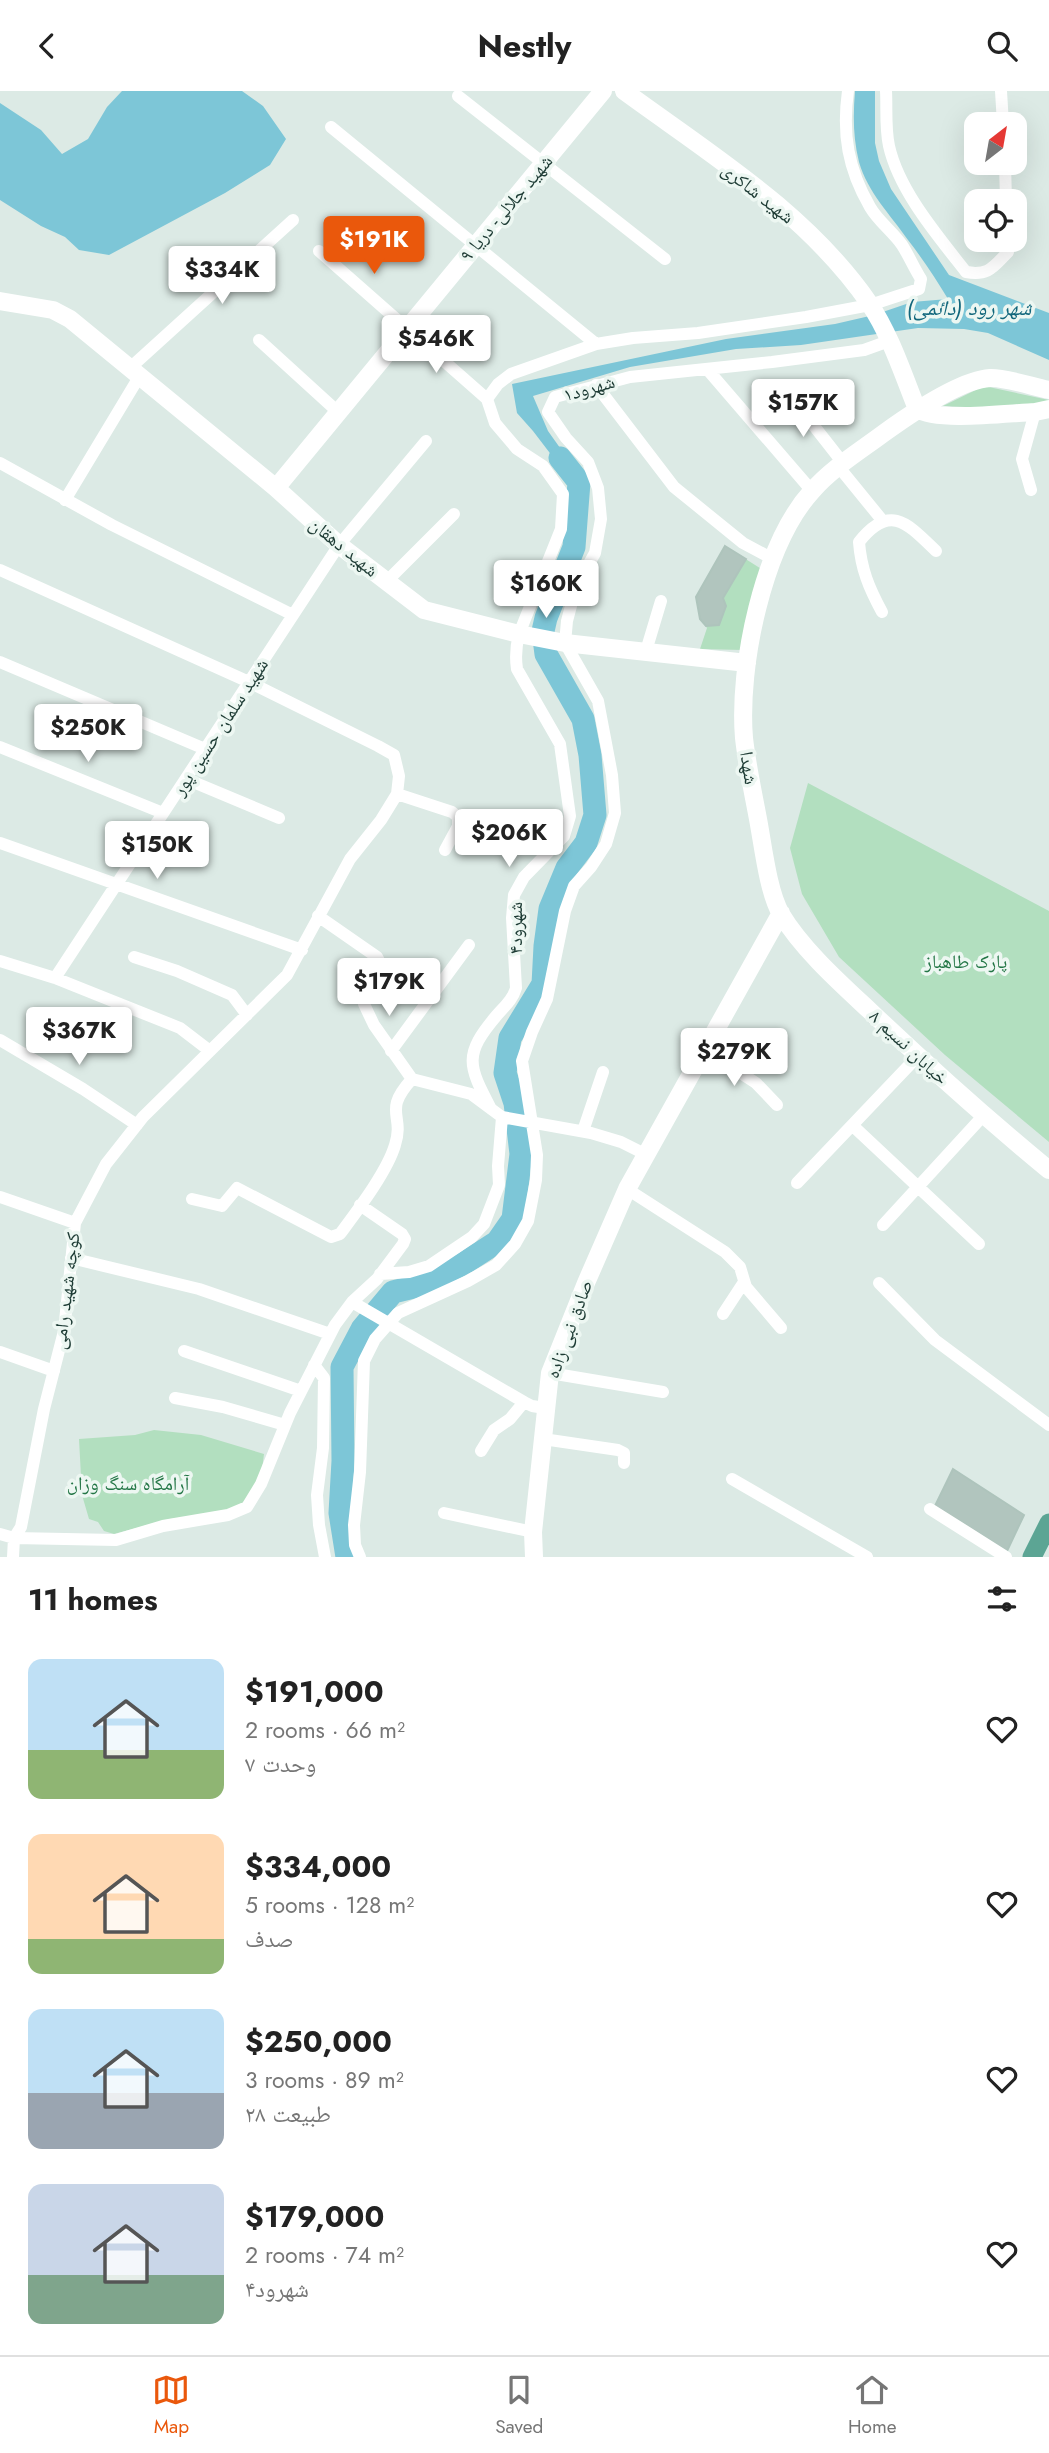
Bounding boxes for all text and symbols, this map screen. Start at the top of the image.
text: Nestly [478,23,571,69]
icon: back [28,27,66,65]
icon: search [983,27,1021,65]
north arrow [964,112,1027,175]
map controls [964,112,1027,252]
street label: شهید جلالی- دریا ۹ [453,149,559,267]
street label: شهید شاکری [716,156,800,230]
button: locate [964,189,1027,252]
pin: $191K [325,216,423,276]
text: $191K [339,222,409,256]
pin: $334K [173,247,271,306]
text: $334K [184,252,260,286]
water label: شهر رود (دائمی) [907,293,1032,323]
pin: $546K [387,315,485,375]
text: $546K [398,321,474,355]
street label: شهرود۱ [560,368,618,408]
pin: $157K [754,379,852,439]
text: $157K [768,385,838,419]
street label: شهید دهقان [304,511,384,583]
pin: $160K [497,561,595,620]
text: $160K [510,566,582,600]
street label: شهید سلمان حسین پور [165,653,275,802]
pin: $250K [39,705,137,764]
text: $250K [50,710,126,744]
street label: شهدا [733,749,765,787]
pin: $206K [460,809,558,869]
text: $206K [471,815,547,849]
pin: $150K [108,821,206,881]
text: $150K [121,827,193,861]
street label: شهرود۴ [502,902,529,954]
park label: پارک طاهباز [924,948,1007,975]
pin: $179K [340,958,438,1018]
text: $179K [353,964,425,998]
street label: خیابان نسیم ۸ [863,1003,955,1091]
pin: $367K [30,1007,128,1067]
text: $367K [42,1013,116,1047]
pin: $279K [685,1028,783,1088]
text: $279K [697,1034,771,1068]
street label: کوچه شهید رامی [45,1231,87,1351]
street label: صادق نبی زاده [539,1276,599,1382]
park label: آرامگاه سنگ وزان [67,1470,190,1497]
text: 11 homes [28,1578,158,1621]
icon: filters [983,1580,1021,1618]
text: $191,000 [245,1670,384,1713]
icon: home [84,1687,168,1771]
icon: heart [983,1710,1021,1748]
text: 2 rooms · 66 m² [245,1713,405,1747]
text: وحدت ۷ [245,1747,316,1781]
text: $334,000 [245,1845,391,1888]
icon: home [84,1862,168,1946]
icon: heart [983,1885,1021,1923]
text: 5 rooms · 128 m² [245,1888,414,1922]
text: صدف [245,1922,293,1956]
text: $250,000 [245,2020,392,2063]
icon: home [84,2037,168,2121]
icon: heart [983,2060,1021,2098]
text: 3 rooms · 89 m² [245,2063,404,2097]
text: طبیعت ۲۸ [245,2097,331,2131]
text: $179,000 [245,2195,384,2238]
icon: home [84,2212,168,2296]
icon: heart [983,2235,1021,2273]
text: 2 rooms · 74 m² [245,2238,404,2272]
text: شهرود۴ [245,2272,309,2306]
tab: Map [152,2371,190,2440]
tab: Saved [495,2371,543,2440]
tab: Home [848,2371,897,2440]

